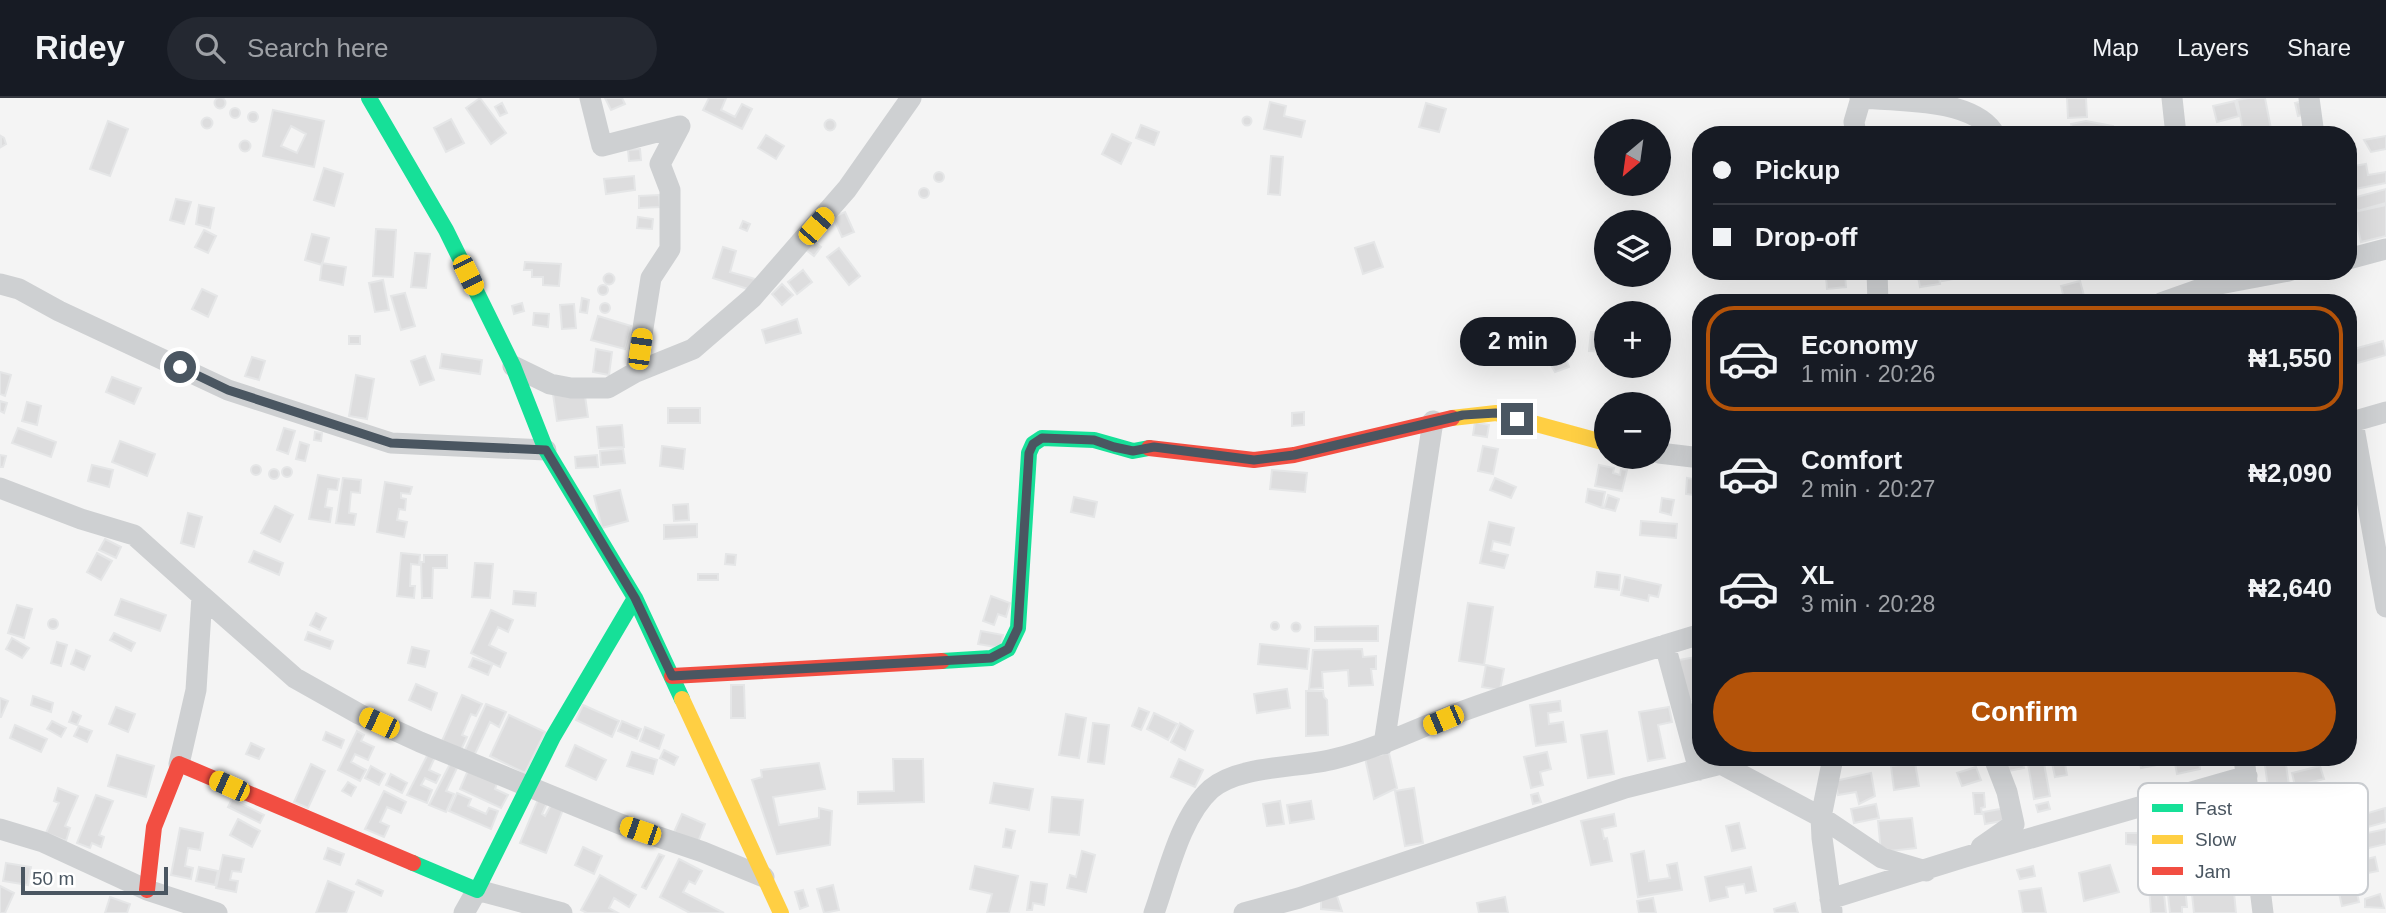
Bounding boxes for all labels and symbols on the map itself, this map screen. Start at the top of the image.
north arrow [1594,119,1671,196]
car [795,203,838,249]
car [450,252,487,298]
callout: 2 min [1459,317,1575,366]
car [627,327,654,371]
route start [164,351,196,383]
route end [1501,403,1533,435]
car [1420,702,1467,738]
car [356,705,403,741]
car [206,768,253,804]
legend [2138,783,2368,895]
text: Fast [2195,798,2233,819]
car [617,814,664,848]
text: Slow [2195,829,2236,850]
text: Jam [2195,861,2231,882]
scale bar [21,864,168,896]

